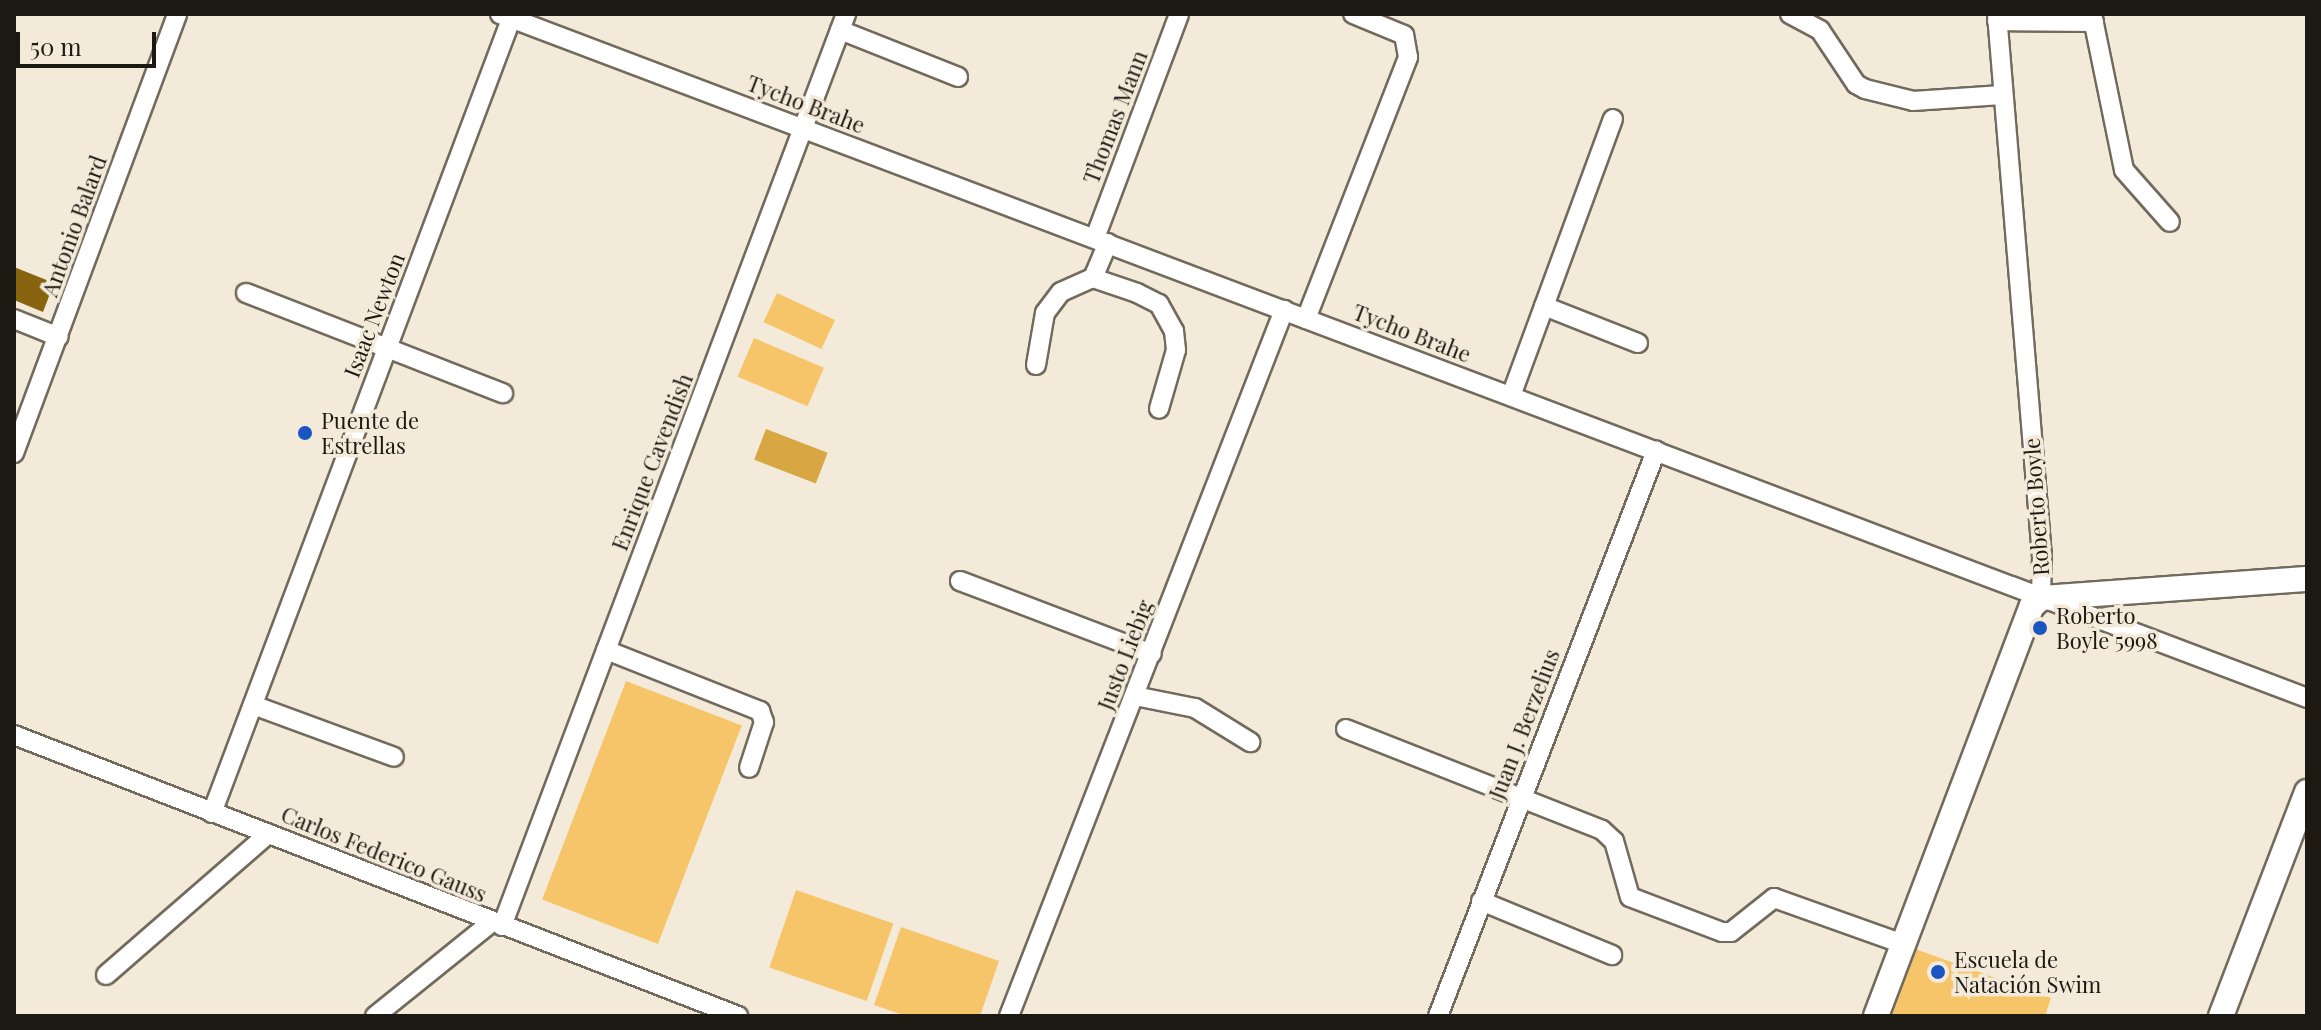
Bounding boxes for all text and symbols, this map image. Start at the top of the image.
scale bar [20,16,160,66]
text: 50 m [30,30,82,62]
street label: Thomas Mann [1077,47,1153,187]
street label: Tycho Brahe [743,69,869,139]
street label: Antonio Balard [36,152,112,300]
street label: Isaac Newton [338,249,410,381]
street label: Tycho Brahe [1349,298,1475,368]
street label: Enrique Cavendish [606,370,698,554]
place label: Puente de Estrellas [321,407,419,458]
marker: Puente de Estrellas [296,424,314,442]
street label: Roberto Boyle [2018,437,2054,577]
street label: Justo Liebig [1092,596,1158,714]
place label: Roberto Boyle 5998 [2056,602,2158,654]
marker: Roberto Boyle 5998 [2031,619,2049,637]
street label: Juan J. Berzelius [1483,645,1565,803]
street label: Carlos Federico Gauss [277,801,491,907]
place label: Escuela de Natación Swim [1954,946,2101,998]
marker: Escuela de Natación Swim [1929,963,1947,981]

